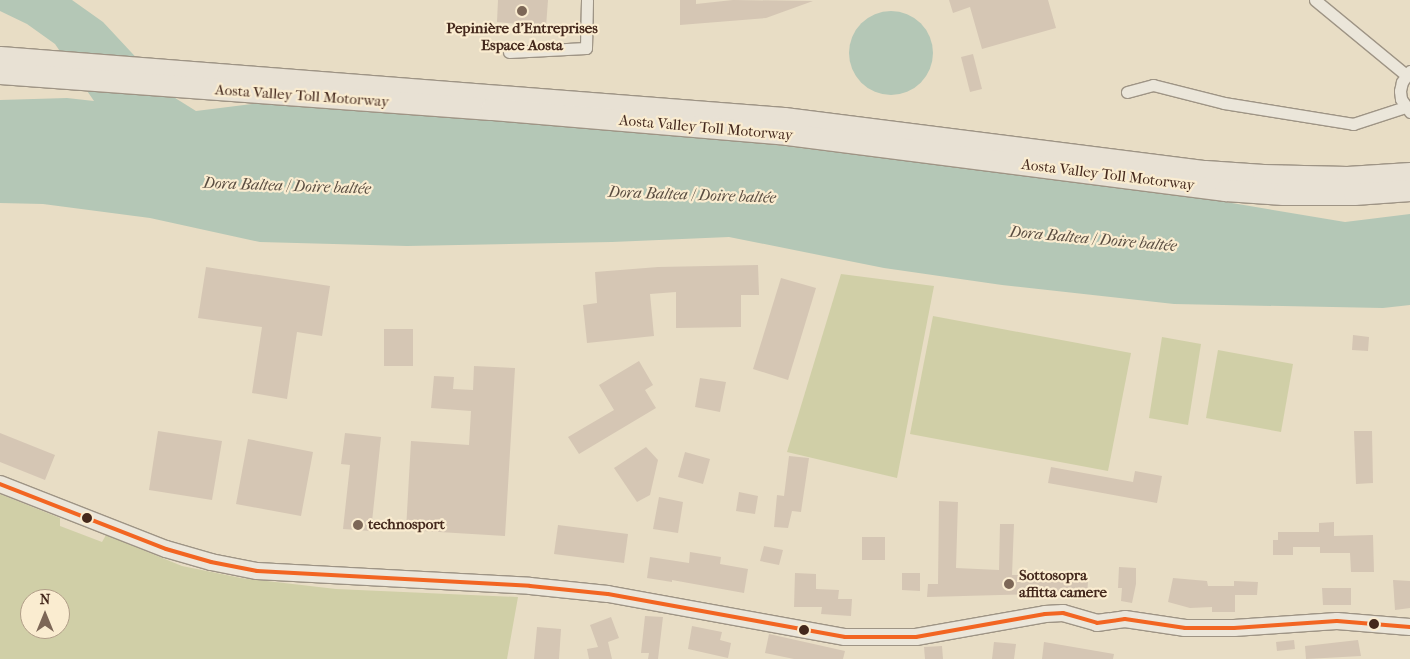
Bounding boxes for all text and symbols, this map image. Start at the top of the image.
marker: Pepinière d'Entreprises Espace Aosta [516,5,528,17]
place label: Pepinière d'Entreprises Espace Aosta [446,19,598,54]
street label: Aosta Valley Toll Motorway [214,81,390,111]
street label: Aosta Valley Toll Motorway [618,111,794,145]
street label: Aosta Valley Toll Motorway [1020,155,1196,195]
water label: Dora Baltea / Doire baltée [203,173,371,199]
water label: Dora Baltea / Doire baltée [608,182,776,208]
water label: Dora Baltea / Doire baltée [1009,222,1177,256]
unlabelled marker [82,513,92,523]
place label: technosport [368,516,445,534]
marker: technosport [352,519,364,531]
place label: Sottosopra affitta camere [1019,566,1107,601]
marker: Sottosopra affitta camere [1003,578,1015,590]
north arrow [20,589,70,639]
text: N [40,591,50,608]
unlabelled marker [1369,619,1379,629]
unlabelled marker [799,625,809,635]

